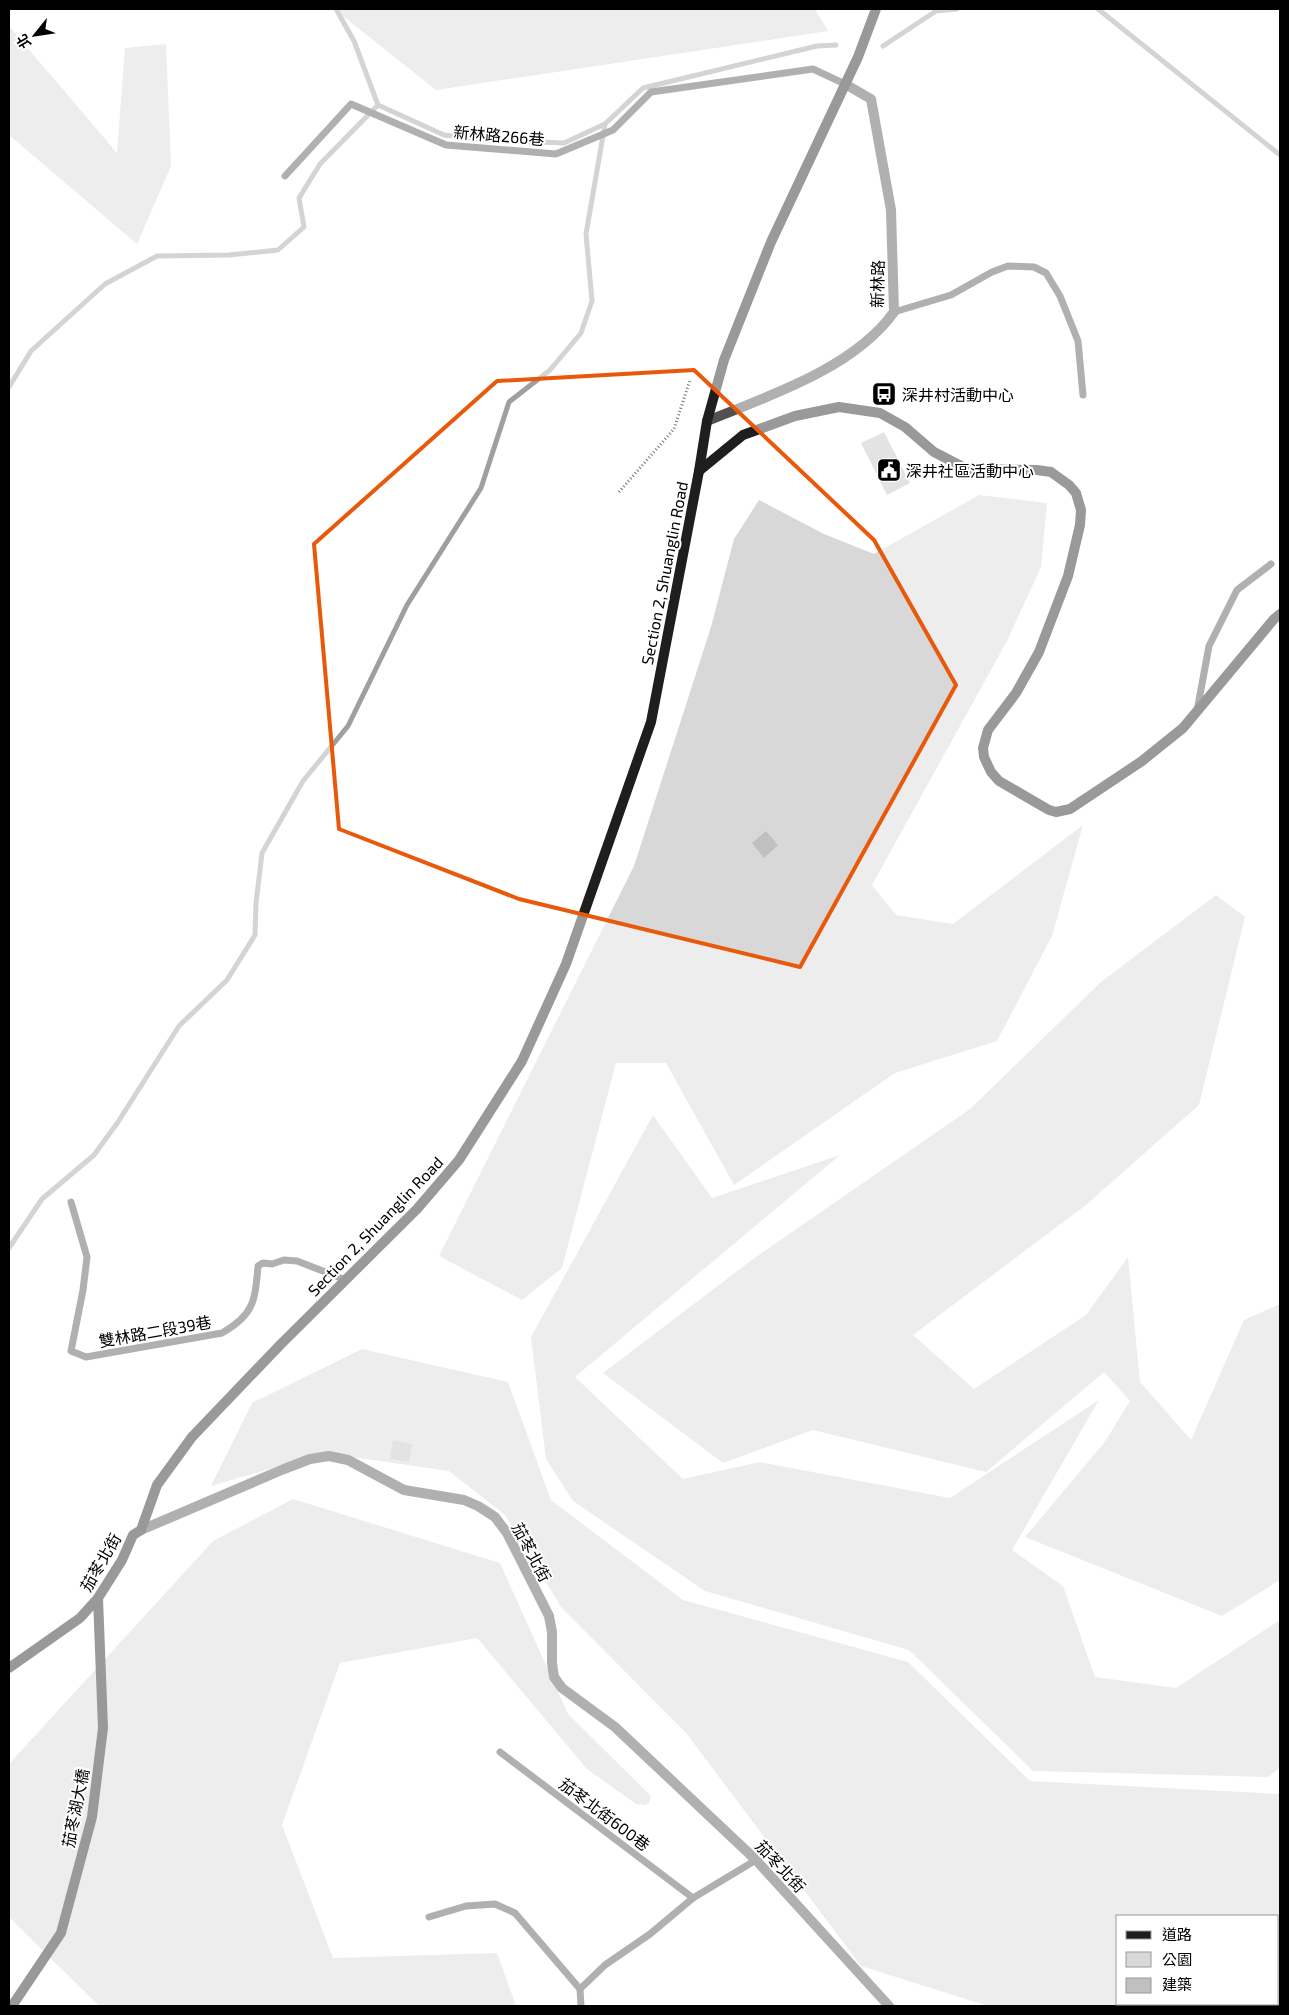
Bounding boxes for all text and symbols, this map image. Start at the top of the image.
north arrow [10,10,60,60]
text: 北 [12,31,34,52]
street label: 新林路266巷 [453,122,545,148]
street label: 新林路 [867,260,887,308]
bus stop icon: 深井村活動中心 [871,381,897,407]
place label: 深井村活動中心 [902,385,1014,404]
public building icon: 深井社區活動中心 [876,457,902,483]
place label: 深井社區活動中心 [906,461,1034,480]
street label: Section 2, Shuanglin Road [637,480,691,666]
street label: Section 2, Shuanglin Road [303,1152,447,1300]
street label: 雙林路二段39巷 [97,1312,213,1350]
street label: 茄苳北街 [509,1519,555,1585]
street label: 茄苳北街 [76,1530,124,1594]
street label: 茄苳湖大橋 [58,1767,92,1849]
street label: 茄苳北街600巷 [556,1774,654,1854]
street label: 茄苳北街 [752,1836,810,1896]
legend [1116,1915,1279,2005]
text: 道路 [1162,1925,1192,1943]
text: 公園 [1162,1950,1192,1968]
text: 建築 [1162,1975,1192,1993]

